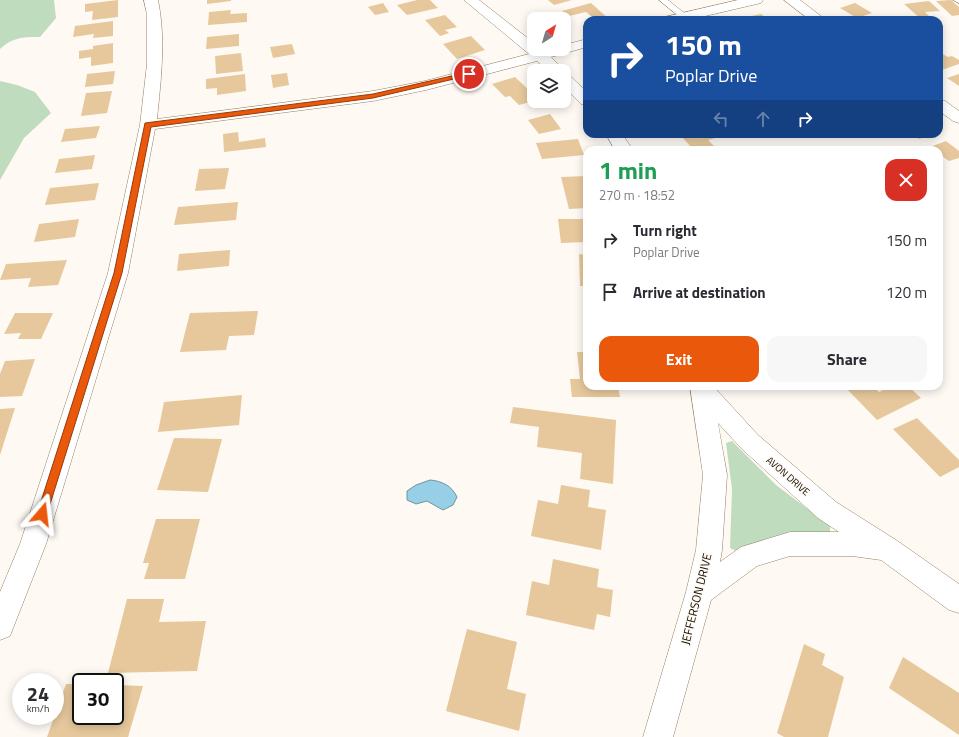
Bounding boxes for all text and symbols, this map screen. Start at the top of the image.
north arrow [527,12,571,56]
map controls [527,12,571,108]
text: 150 m [665,23,742,66]
icon: right [599,32,651,84]
pin [452,57,486,91]
text: Poplar Drive [665,62,757,89]
icon: arrive [458,63,480,85]
button: layers [527,64,571,108]
icon: left [710,108,732,130]
icon: ahead [752,108,774,130]
icon: right [794,108,816,130]
text: 1 min [599,152,657,188]
button: close [885,159,927,201]
text: 270 m · 18:52 [599,185,675,205]
text: Turn right [633,219,697,242]
icon: right [599,229,621,251]
text: 150 m [886,229,927,252]
text: Poplar Drive [633,242,700,262]
icon: arrive [599,281,621,303]
text: Arrive at destination [633,281,766,304]
text: 120 m [886,281,927,304]
button: Exit [599,336,759,382]
button: Share [767,336,927,382]
street label: AVON DRIVE [763,453,813,499]
position arrow [21,493,63,535]
street label: JEFFERSON DRIVE [675,551,717,647]
speed limit sign: 30 [72,673,124,725]
text: 24 [27,678,49,709]
text: km/h [27,701,49,716]

